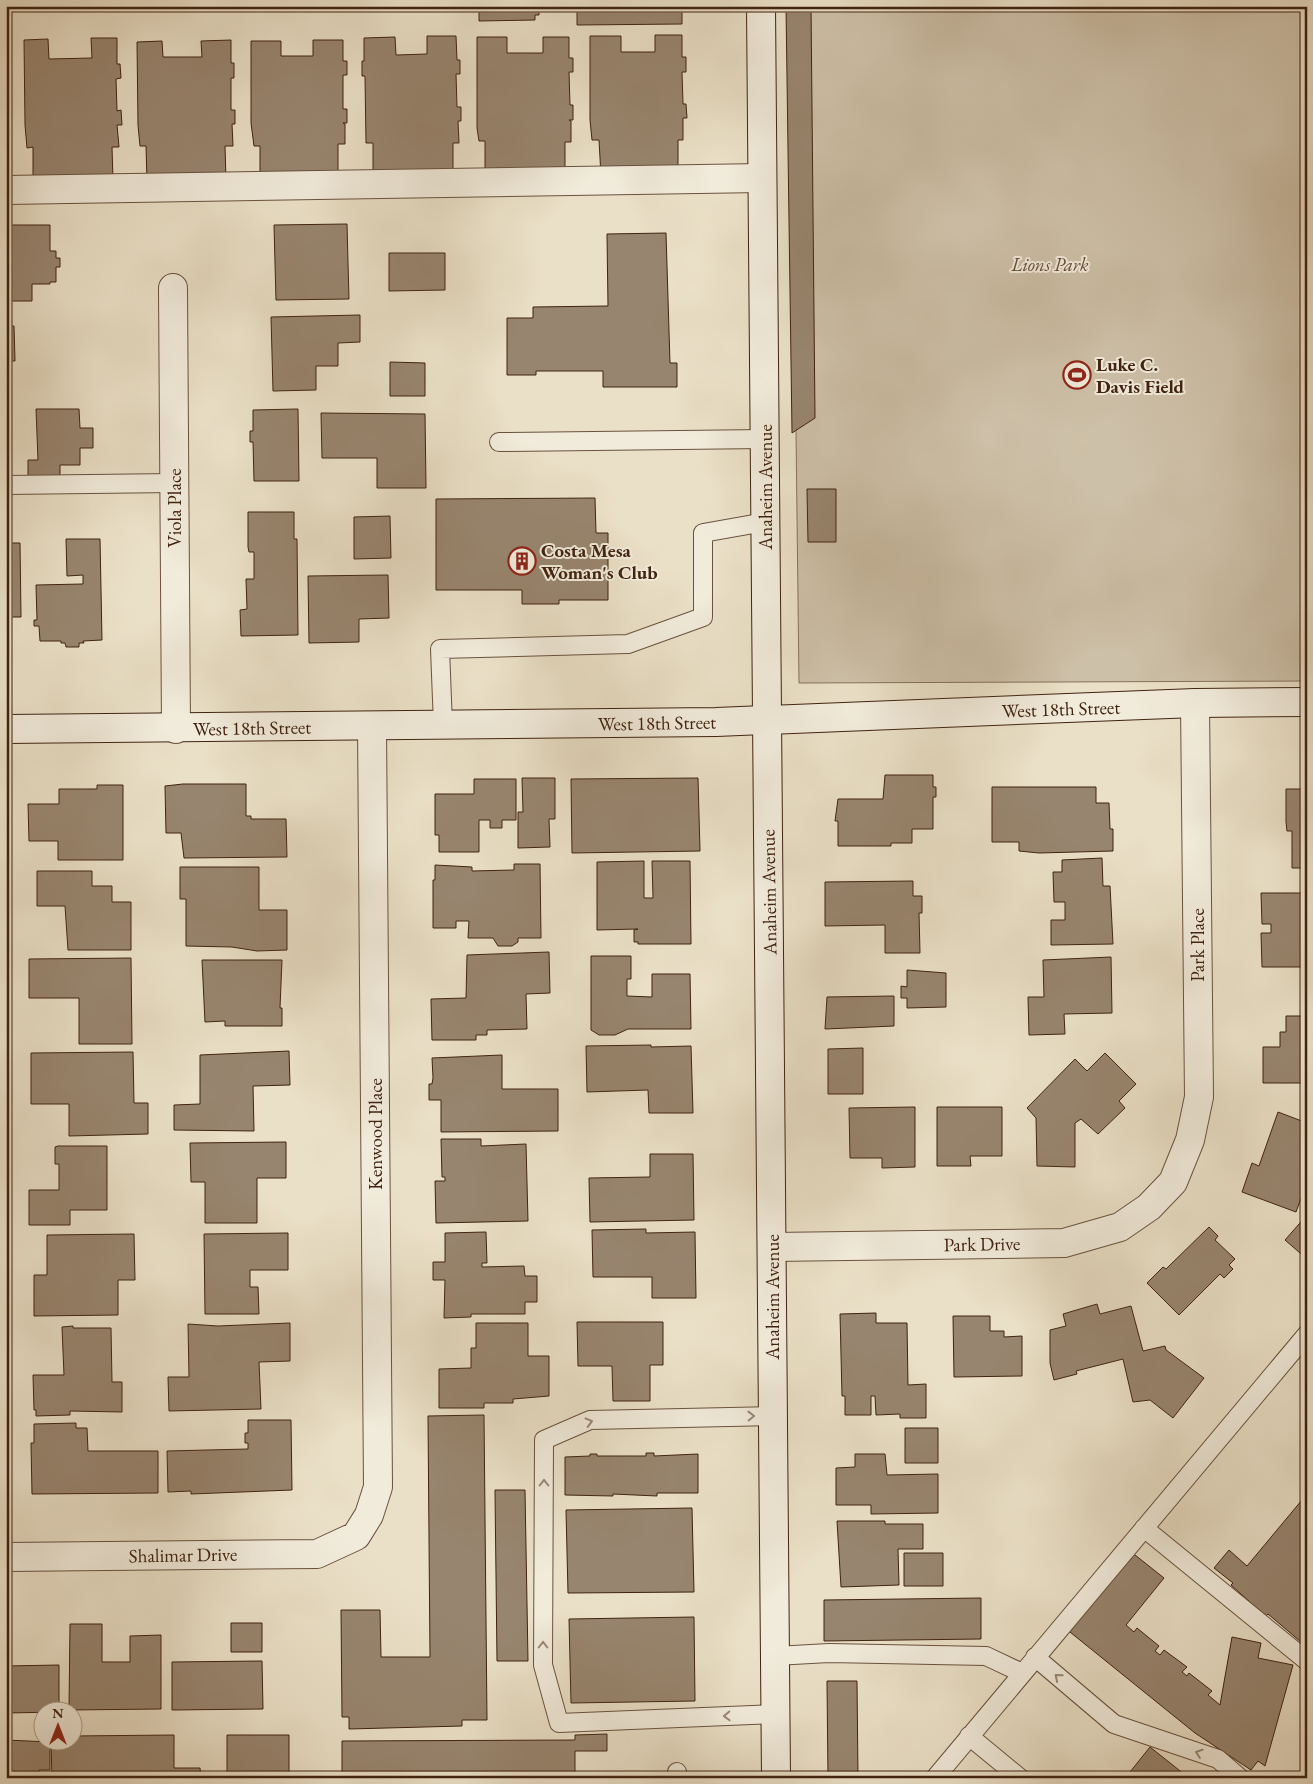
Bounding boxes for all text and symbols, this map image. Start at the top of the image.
park label: Lions Park [1010,252,1089,277]
place label: Luke C. Davis Field [1096,352,1185,399]
sports icon: Luke C. Davis Field [1062,360,1092,390]
street label: Anaheim Avenue [753,424,778,551]
street label: Viola Place [162,468,187,548]
place label: Costa Mesa Woman's Club [541,538,657,585]
building icon: Costa Mesa Woman's Club [507,546,537,576]
street label: West 18th Street [1001,694,1121,724]
street label: West 18th Street [598,709,716,737]
street label: West 18th Street [193,714,311,742]
street label: Anaheim Avenue [755,829,783,956]
street label: Park Place [1185,908,1210,982]
street label: Kenwood Place [363,1078,388,1190]
street label: Park Drive [943,1231,1021,1257]
street label: Anaheim Avenue [760,1234,785,1361]
one-way arrow [748,1411,755,1421]
one-way arrow [585,1417,593,1428]
one-way arrow [539,1479,549,1486]
street label: Shalimar Drive [129,1542,237,1568]
one-way arrow [538,1641,548,1649]
one-way arrow [1055,1674,1064,1683]
north arrow [32,1702,82,1752]
text: N [52,1704,64,1722]
one-way arrow [723,1710,731,1721]
one-way arrow [1195,1749,1204,1759]

